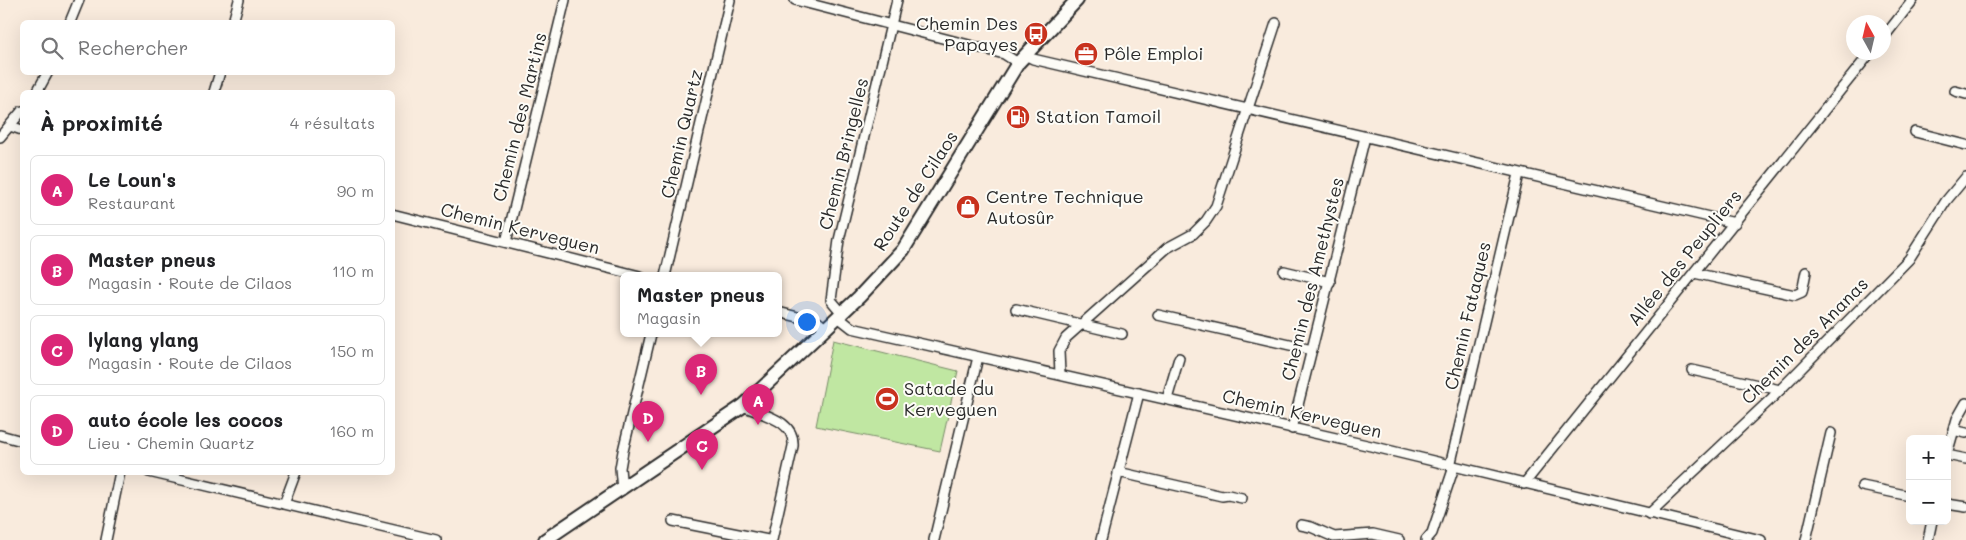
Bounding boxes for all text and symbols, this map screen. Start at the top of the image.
place label: Chemin Des Papayes [916,11,1018,56]
north arrow [1846,15,1891,60]
search box [20,20,395,75]
bus stop icon: Chemin Des Papayes [1023,21,1049,47]
street label: Chemin des Martins [486,30,552,204]
icon: search [38,34,66,62]
text: Rechercher [78,35,188,60]
office icon: Pôle Emploi [1073,41,1099,67]
place label: Pôle Emploi [1104,41,1204,65]
street label: Chemin Quartz [655,67,708,201]
street label: Chemin Bringelles [813,75,874,232]
fuel station icon: Station Tamoil [1005,104,1031,130]
place label: Station Tamoil [1036,104,1161,128]
text: À proximité [40,109,163,136]
text: 4 résultats [290,112,375,133]
street label: Route de Cilaos [867,126,963,255]
text: Le Loun's [88,167,176,192]
street label: Chemin des Amethystes [1275,175,1349,383]
text: A [51,180,63,201]
text: 90 m [337,180,374,201]
place label: Centre Technique Autosûr [986,184,1144,229]
street label: Allée des Peupliers [1622,184,1747,330]
text: Restaurant [88,192,176,213]
shop icon: Centre Technique Autosûr [955,194,981,220]
street label: Chemin Kerveguen [438,197,602,259]
street label: Chemin Fataques [1438,239,1496,392]
text: Master pneus [88,247,216,272]
text: B [52,260,62,281]
text: 110 m [332,260,374,281]
text: Magasin · Route de Cilaos [88,272,292,293]
popup [620,272,782,337]
street label: Chemin des Ananas [1736,272,1873,409]
text: Master pneus [637,282,765,307]
text: Magasin [637,307,701,328]
your location [794,309,820,335]
text: lylang ylang [88,327,199,352]
text: C [51,340,63,361]
text: 150 m [330,340,374,361]
text: Magasin · Route de Cilaos [88,352,292,373]
pin: B [685,354,717,395]
place label: Satade du Kerveguen [904,376,997,421]
street label: Chemin Kerveguen [1220,383,1384,443]
pin: A [742,384,774,425]
sports icon: Satade du Kerveguen [874,386,900,412]
pin: D [632,401,664,442]
text: auto école les cocos [88,407,283,432]
text: D [51,420,63,441]
text: 160 m [329,420,374,441]
pin: C [686,429,718,470]
text: Lieu · Chemin Quartz [88,432,254,453]
map controls [1906,435,1951,525]
button: + [1906,435,1951,480]
button: − [1906,480,1951,525]

